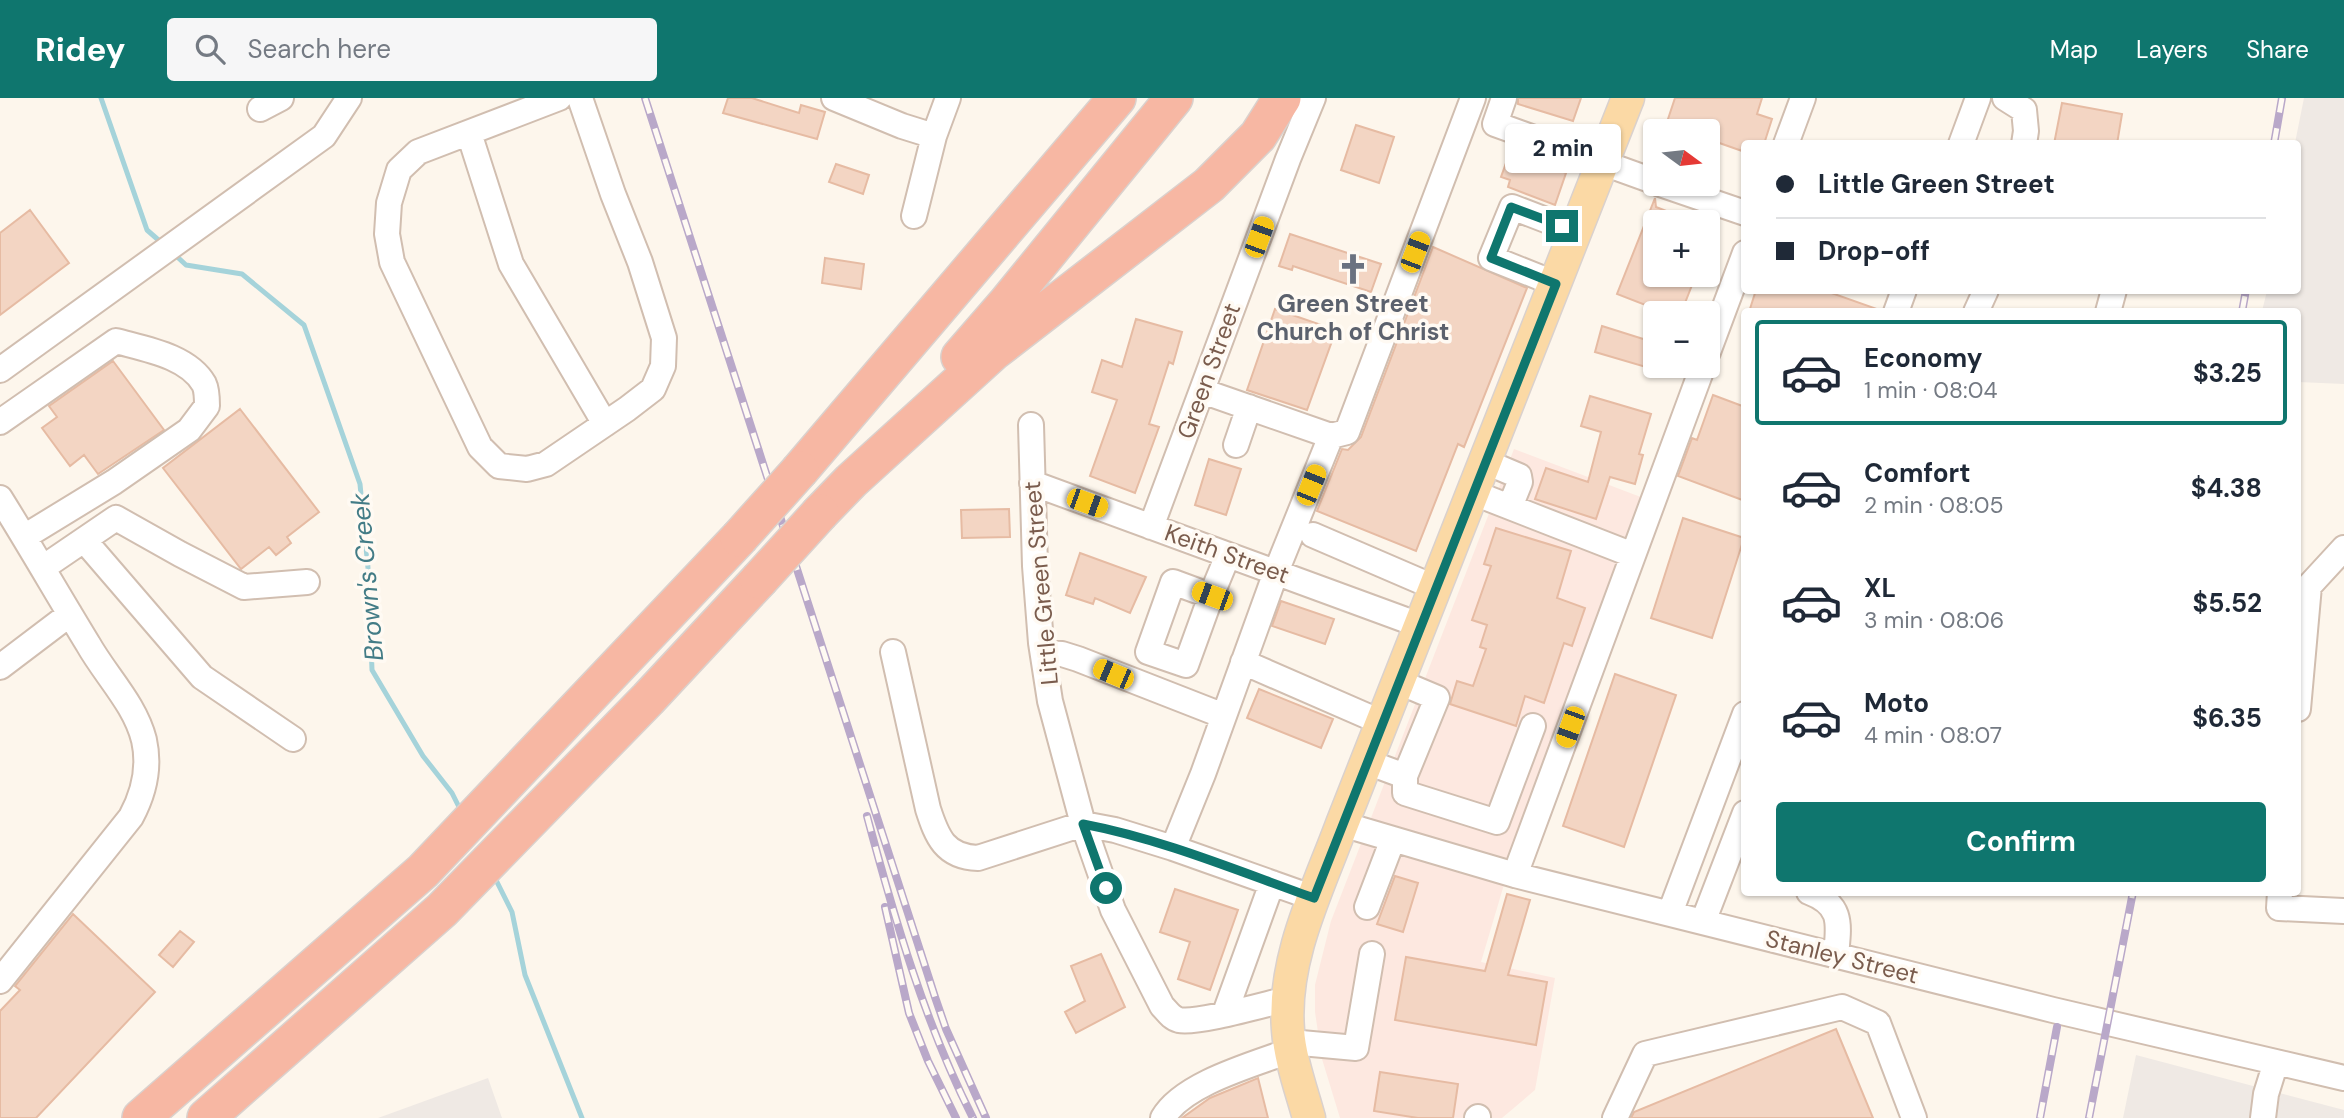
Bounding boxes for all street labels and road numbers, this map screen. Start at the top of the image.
street label: Green Street [1170,299,1247,443]
street label: Little Green Street [1016,480,1065,686]
street label: Keith Street [1161,517,1294,590]
street label: Stanley Street [1762,923,1922,990]

